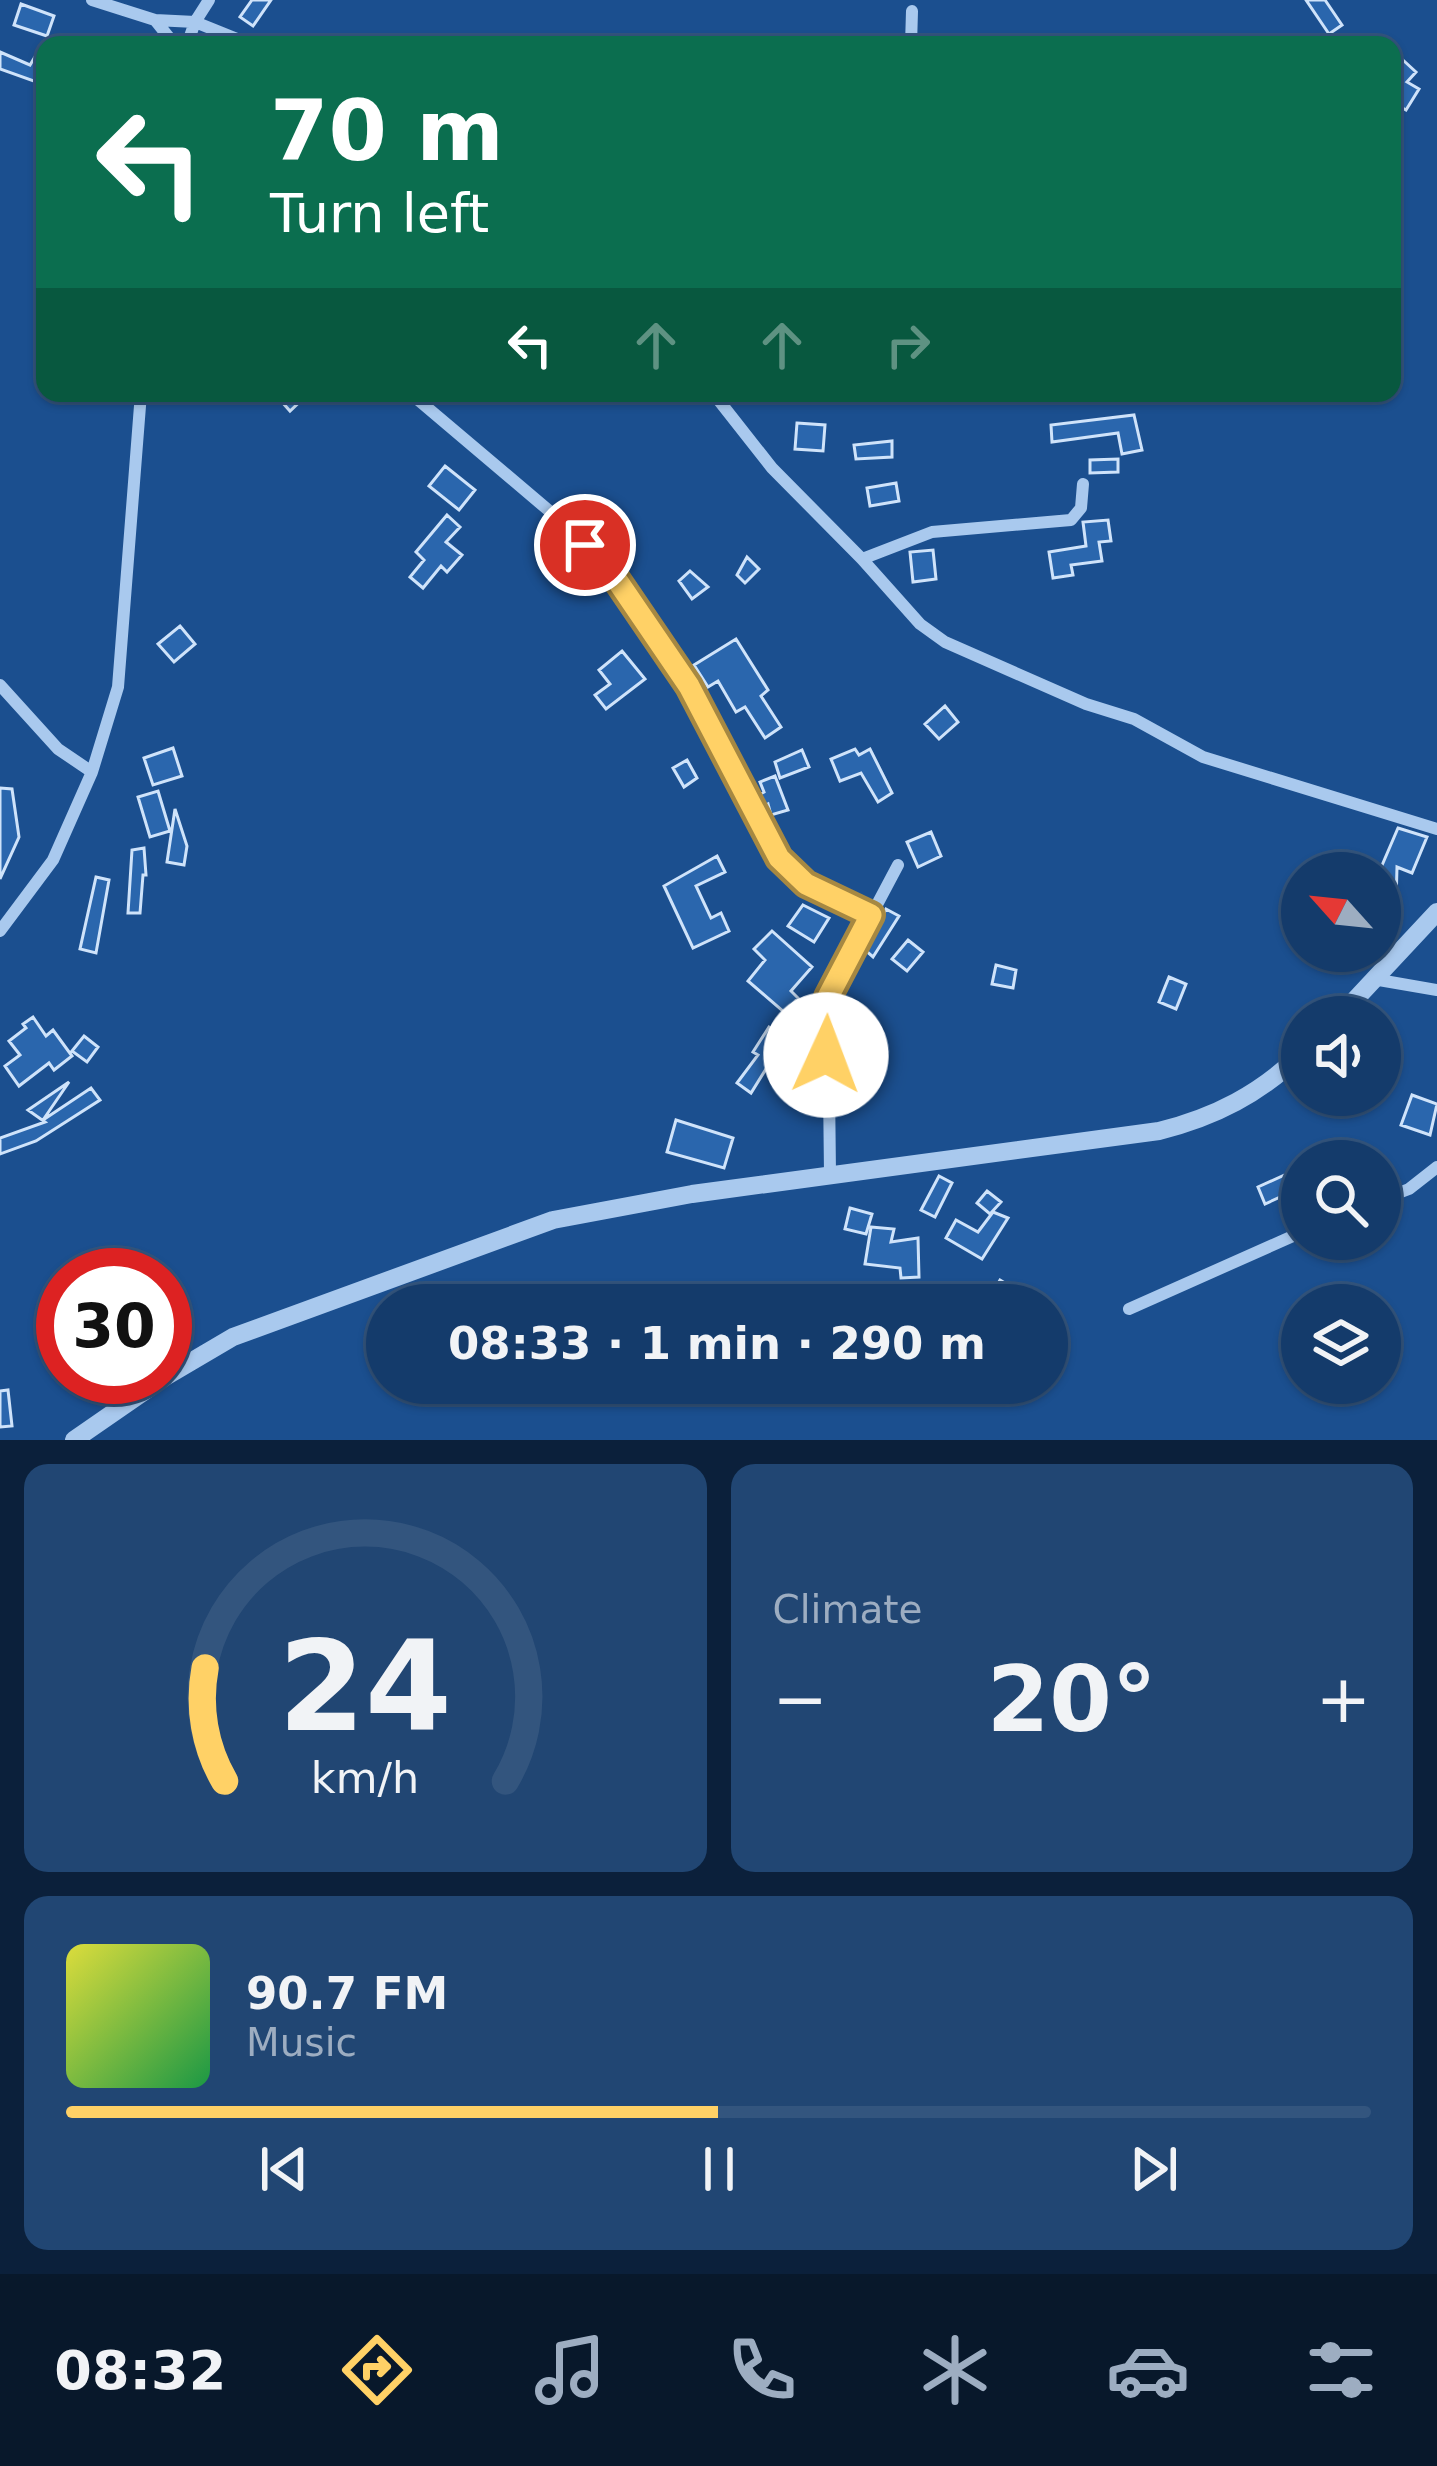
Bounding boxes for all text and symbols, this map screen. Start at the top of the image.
text: 70 m [270,82,504,180]
icon: left [72,84,228,240]
text: Turn left [270,182,489,245]
icon: left [497,312,563,378]
icon: ahead [623,312,689,378]
icon: ahead [749,312,815,378]
icon: right [875,312,941,378]
pin [534,494,636,596]
icon: arrive [552,512,618,578]
north arrow [1281,852,1401,972]
map controls [1281,852,1401,1404]
position arrow [763,992,889,1118]
button: sound [1281,996,1401,1116]
button: search [1281,1140,1401,1260]
speed limit sign: 30 [36,1248,192,1404]
button: layers [1281,1284,1401,1404]
text: 08:33 · 1 min · 290 m [448,1317,986,1370]
text: Climate [773,1587,923,1632]
text: 24 [278,1614,452,1759]
text: 20° [987,1647,1157,1752]
text: − [773,1661,828,1738]
text: + [1316,1661,1371,1738]
text: km/h [311,1753,419,1803]
text: 90.7 FM [246,1967,448,2020]
text: Music [246,2020,357,2065]
icon: previous [251,2136,317,2202]
icon: pause [686,2136,752,2202]
icon: next [1121,2136,1187,2202]
icon: directions [335,2328,419,2412]
icon: music [528,2328,612,2412]
icon: phone [720,2328,804,2412]
icon: climate [913,2328,997,2412]
icon: car [1106,2328,1190,2412]
icon: filters [1299,2328,1383,2412]
text: 08:32 [54,2339,226,2402]

